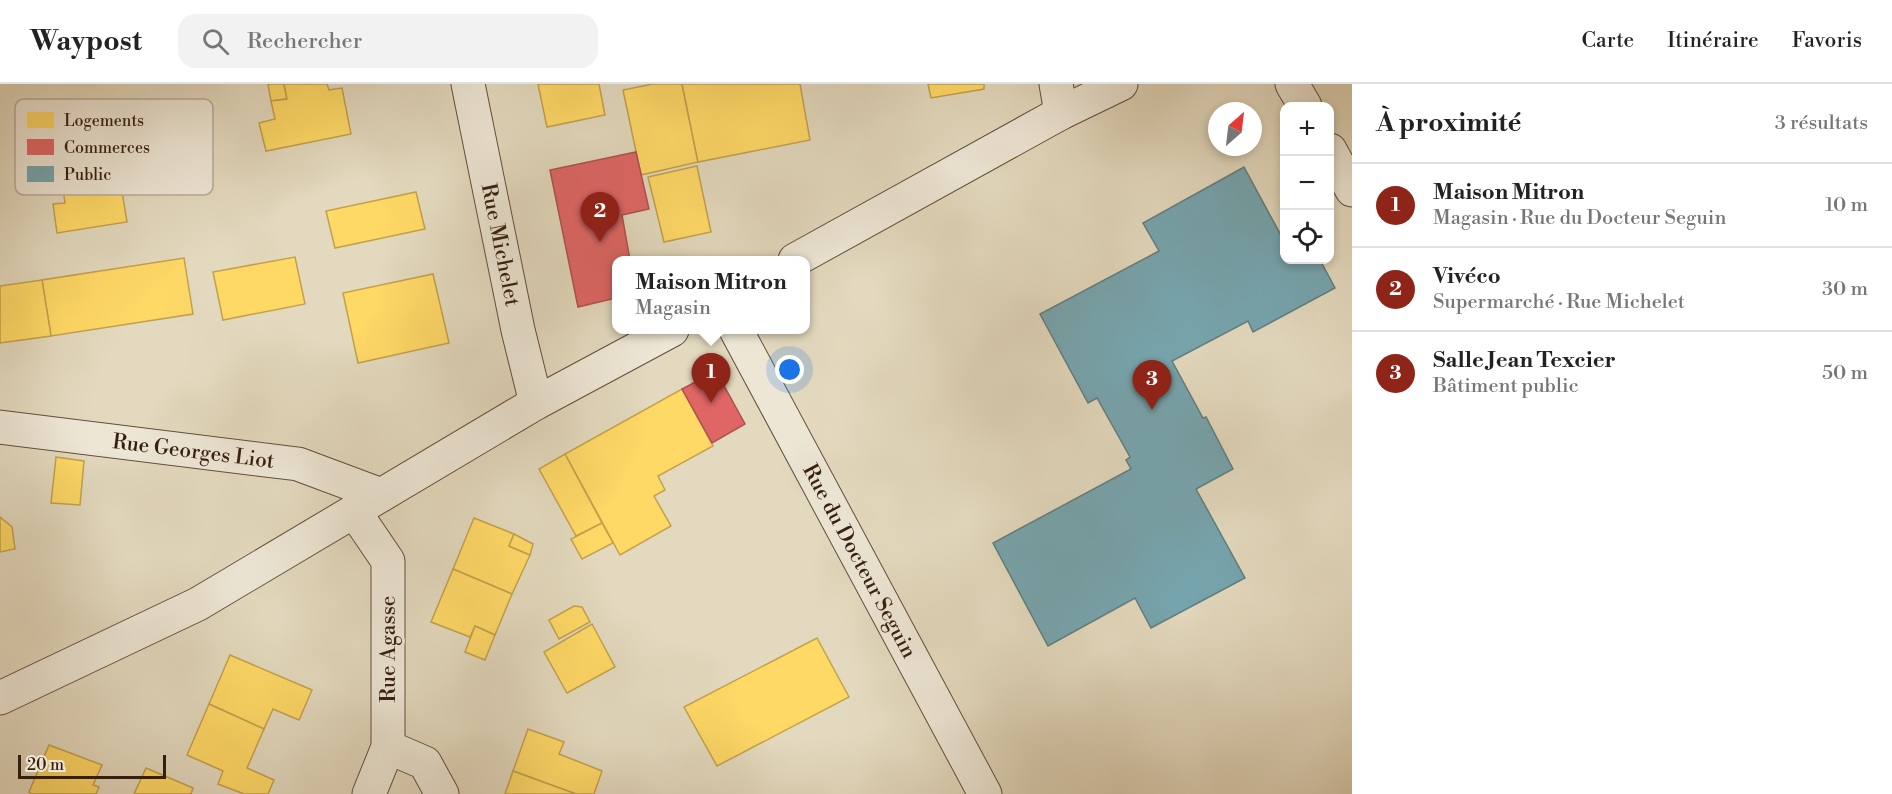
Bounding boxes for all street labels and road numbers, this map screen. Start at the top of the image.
street label: Rue Michelet [475,181,525,309]
street label: Rue Georges Liot [111,429,276,475]
street label: Rue du Docteur Seguin [796,460,922,663]
street label: Rue Agasse [376,596,402,702]

